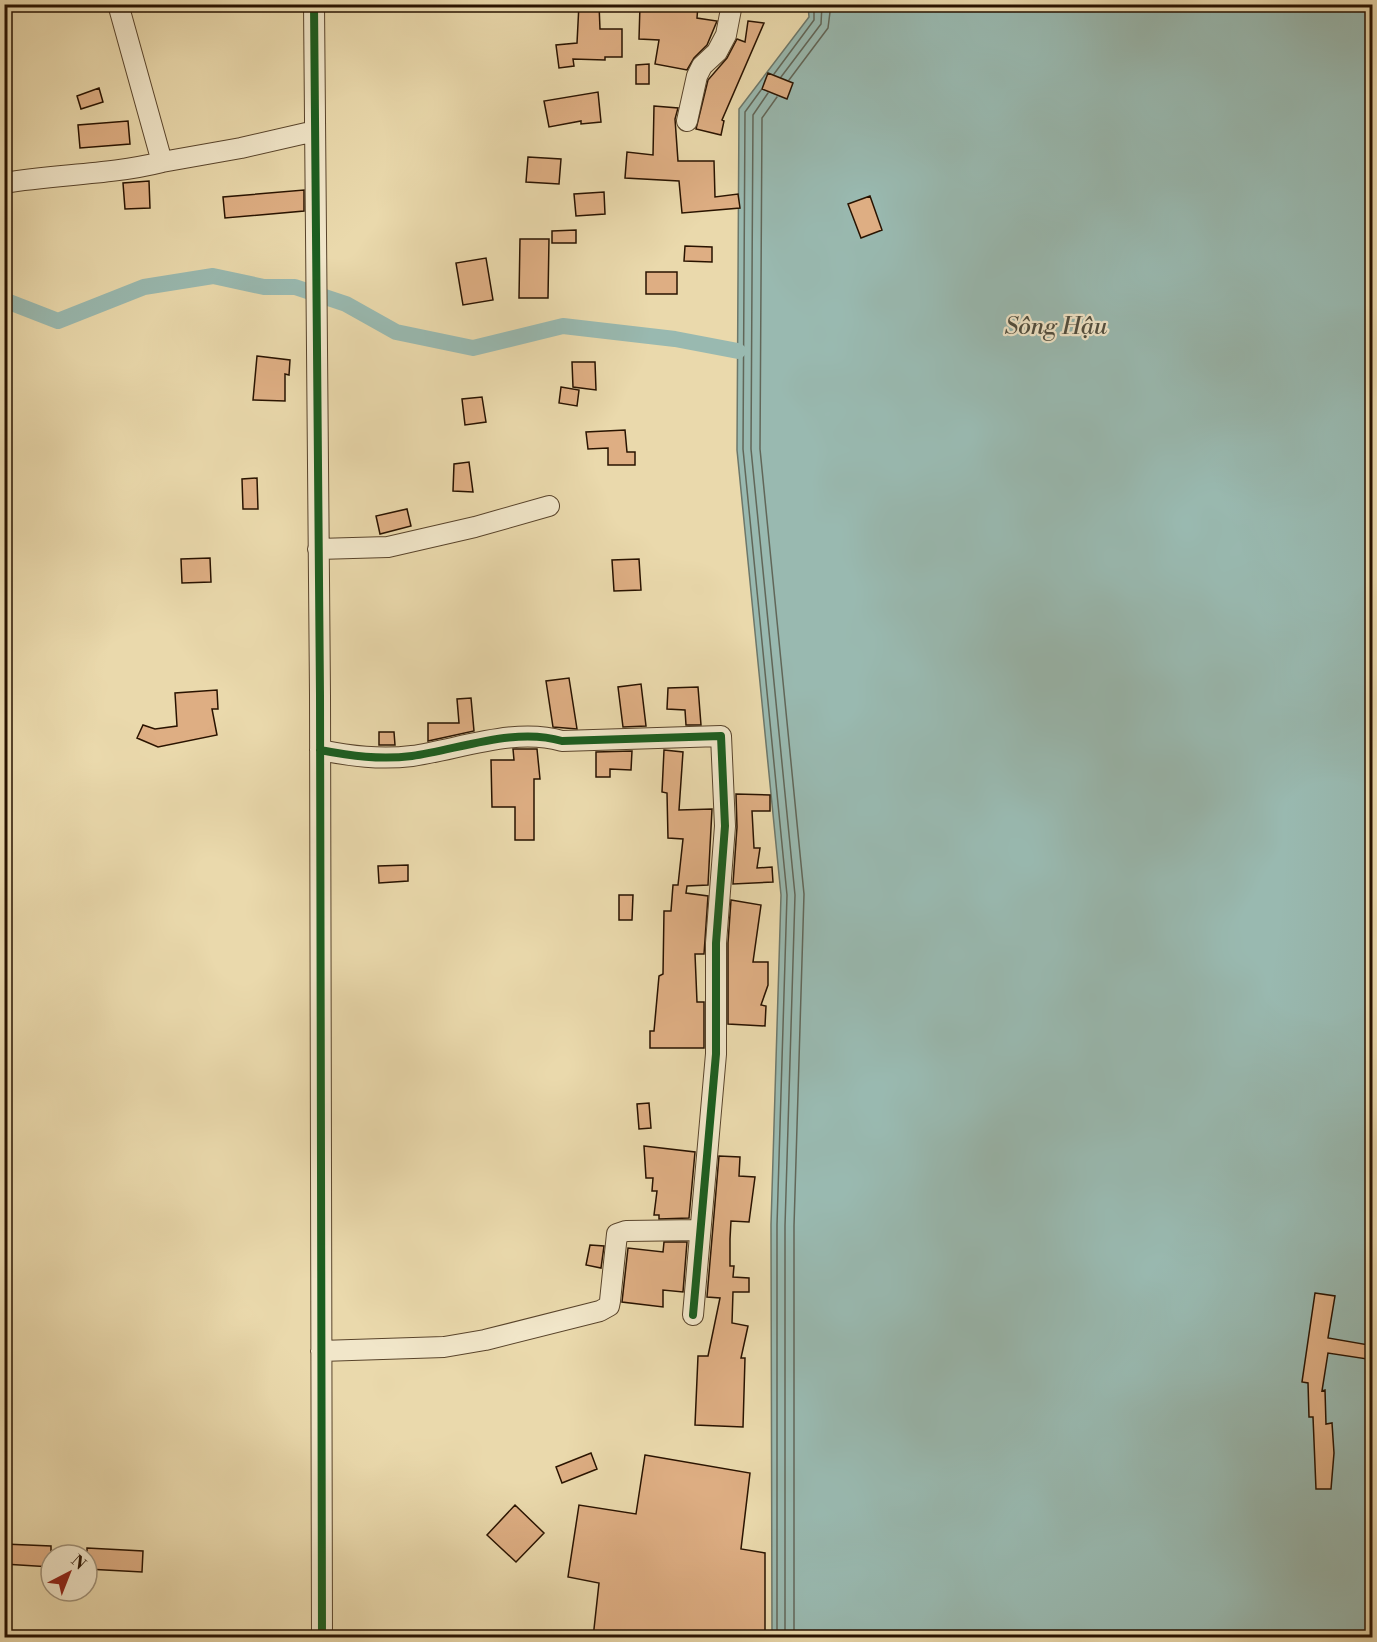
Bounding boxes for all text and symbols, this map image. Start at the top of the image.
water label: Sông Hậu [1004,312,1108,342]
north arrow [39,1543,99,1603]
text: N [67,1551,90,1574]

